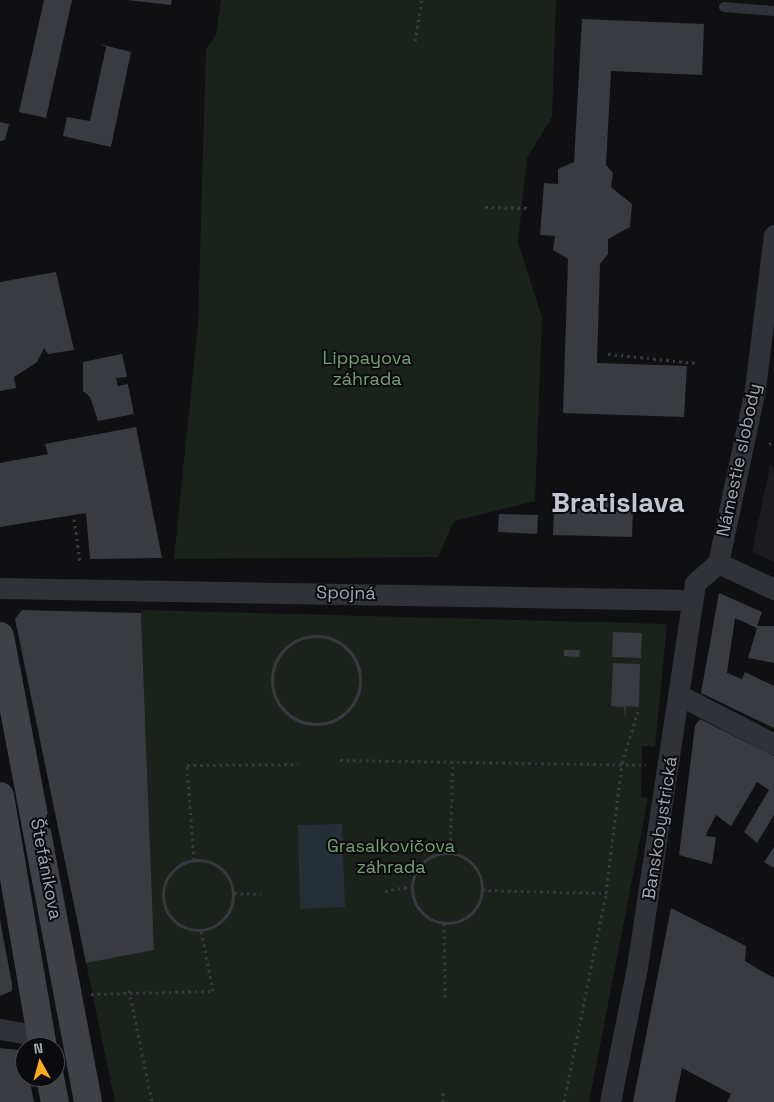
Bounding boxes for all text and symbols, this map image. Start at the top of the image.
park label: Lippayova záhrada [322,348,412,390]
street label: Námestie slobody [712,381,766,539]
district label: Bratislava [551,485,685,519]
street label: Spojná [316,582,376,604]
street label: Banskobystrická [638,755,682,901]
street label: Štefánikova [26,817,66,921]
park label: Grasalkovičova záhrada [327,836,455,879]
north arrow [15,1037,65,1087]
text: N [33,1039,44,1058]

